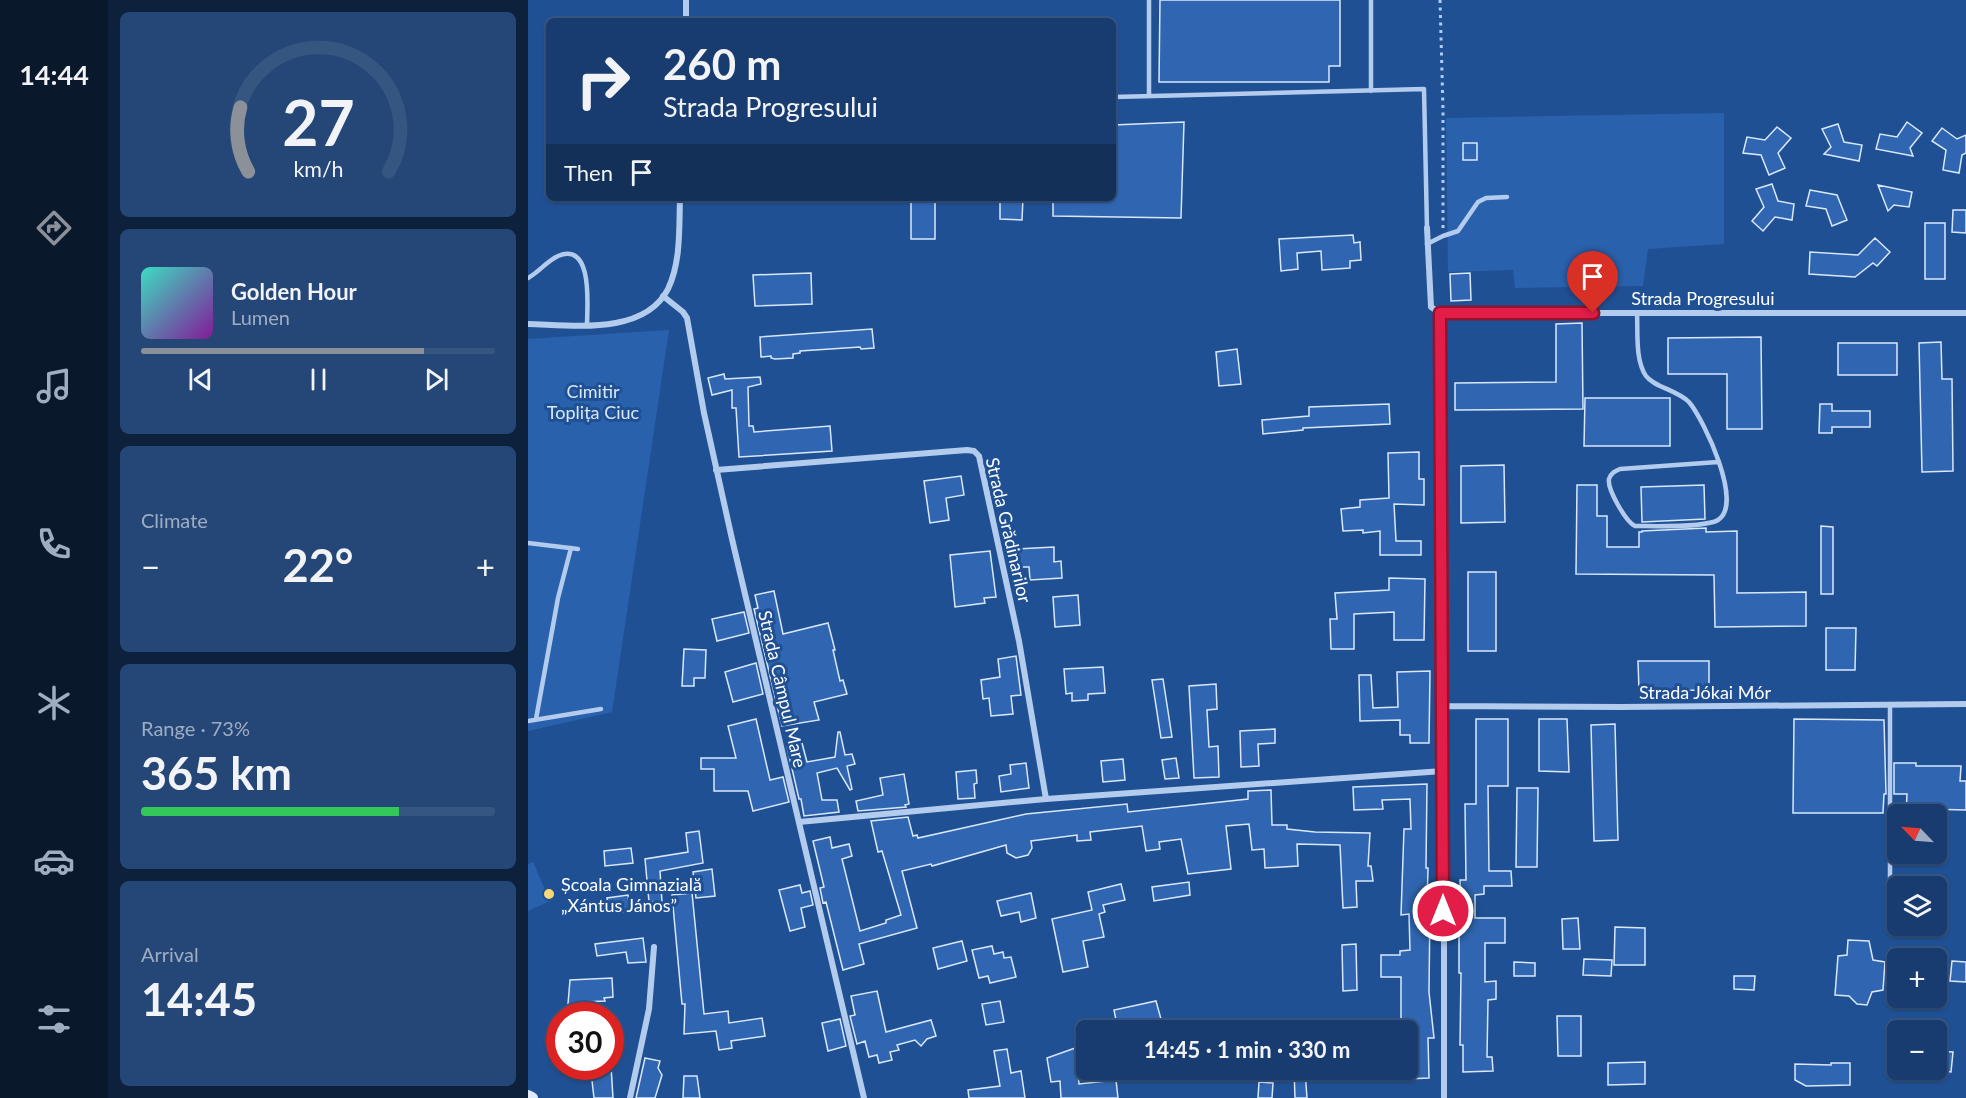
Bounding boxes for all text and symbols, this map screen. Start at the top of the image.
text: 260 m [663,39,781,89]
icon: right [564,42,642,120]
text: 14:44 [19,58,89,91]
text: 27 [282,84,354,159]
text: Strada Progresului [663,90,878,123]
text: km/h [293,156,343,182]
icon: arrive [625,156,658,189]
text: Then [564,159,613,186]
icon: directions [33,207,75,249]
pin [1567,251,1618,313]
icon: arrive [1576,260,1609,293]
text: Golden Hour [231,278,357,305]
street label: Strada Progresului [1631,287,1775,309]
text: Lumen [231,305,290,329]
icon: previous [184,363,217,396]
icon: pause [302,363,335,396]
icon: next [420,363,453,396]
icon: music [33,365,75,407]
park label: Cimitir Toplița Ciuc [547,380,640,423]
street label: Strada Grădinarilor [982,455,1037,605]
text: Climate [141,508,208,532]
icon: phone [33,523,75,565]
text: 22° [283,538,353,592]
text: − [141,546,160,586]
text: + [476,546,495,586]
street label: Strada Câmpul Mare [754,608,812,770]
street label: Strada Jókai Mór [1639,681,1771,703]
icon: climate [33,682,75,724]
text: Range · 73% [141,716,250,740]
text: 365 km [141,746,292,800]
north arrow [1887,804,1947,864]
map controls [1887,804,1947,1080]
icon: car [33,840,75,882]
place label: Școala Gimnazială „Xántus János” [561,873,702,916]
button: layers [1887,876,1947,936]
position arrow [1411,879,1475,943]
marker: Școala Gimnazială „Xántus János” [542,887,556,901]
text: Arrival [141,942,199,966]
button: + [1887,948,1947,1008]
text: 14:45 [141,972,257,1026]
icon: filters [33,998,75,1040]
speed limit sign: 30 [546,1002,624,1080]
button: − [1887,1020,1947,1080]
text: 14:45 · 1 min · 330 m [1144,1036,1350,1063]

